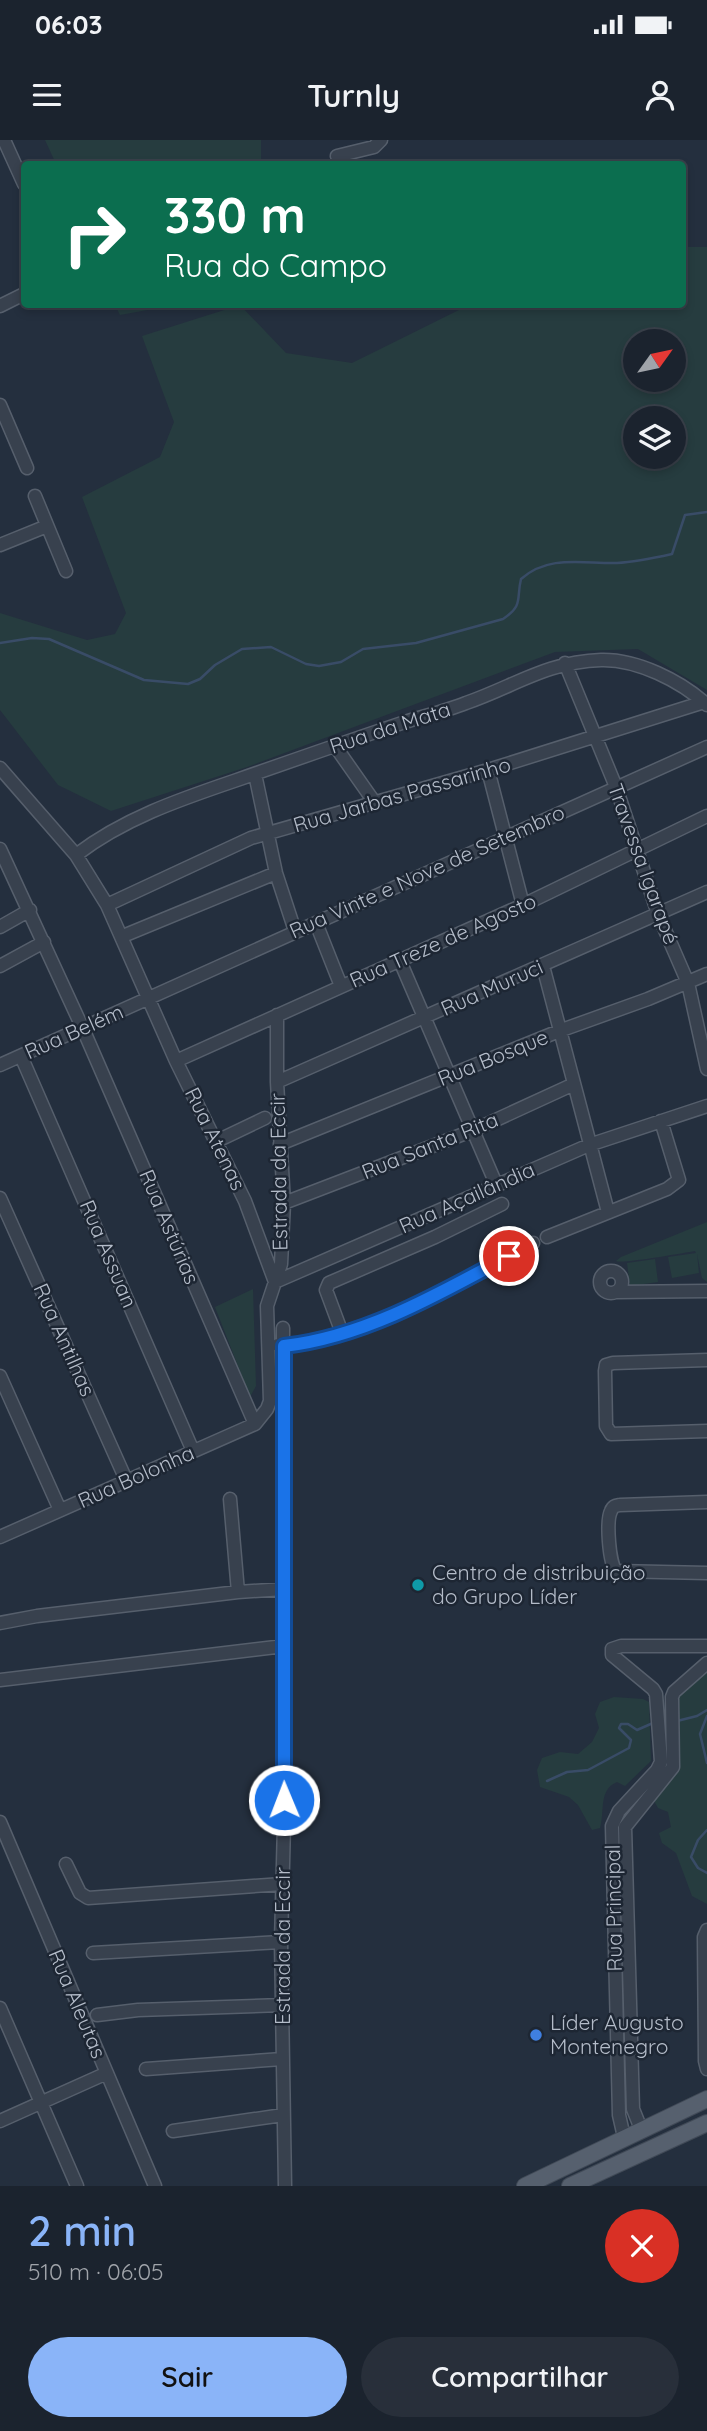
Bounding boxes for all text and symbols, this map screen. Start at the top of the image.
text: 06:03 [35,8,102,41]
text: Turnly [307,75,400,115]
icon: menu [28,76,66,114]
icon: person [641,76,679,114]
text: 330 m [164,184,306,245]
icon: right [49,189,140,280]
text: Rua do Campo [164,245,387,285]
north arrow [623,329,686,392]
map controls [623,329,686,469]
button: layers [623,406,686,469]
street label: Rua da Mata [326,695,453,759]
street label: Rua Jarbas Passarinho [290,751,514,838]
street label: Travessa Igarapé [603,780,685,948]
street label: Rua Vinte e Nove de Setembro [285,798,568,944]
street label: Rua Treze de Agosto [345,887,540,993]
street label: Rua Muruci [437,953,547,1021]
street label: Rua Belém [20,998,127,1064]
street label: Rua Bosque [434,1023,552,1091]
street label: Rua Atenas [180,1083,252,1194]
street label: Estrada da Eccir [264,1093,292,1251]
street label: Rua Santa Rita [358,1106,502,1184]
street label: Rua Açailândia [395,1156,538,1239]
street label: Rua Astúrias [134,1165,206,1288]
street label: Rua Assuan [75,1196,143,1311]
pin [479,1226,539,1286]
icon: arrive [490,1237,528,1275]
street label: Rua Antilhas [28,1279,101,1400]
street label: Rua Bolonha [73,1439,198,1513]
place label: Centro de distribuição do Grupo Líder [432,1559,645,1609]
marker: Centro de distribuição do Grupo Líder [410,1577,426,1593]
position arrow [247,1763,321,1837]
street label: Rua Principal [599,1844,627,1972]
street label: Estrada da Eccir [269,1867,295,2025]
street label: Rua Aleutas [43,1945,113,2062]
place label: Líder Augusto Montenegro [550,2009,684,2059]
marker: Líder Augusto Montenegro [528,2027,544,2043]
text: 2 min [28,2204,136,2257]
button: close [605,2209,679,2283]
text: 510 m · 06:05 [28,2257,164,2286]
button: Sair [28,2337,347,2417]
button: Compartilhar [361,2337,679,2417]

